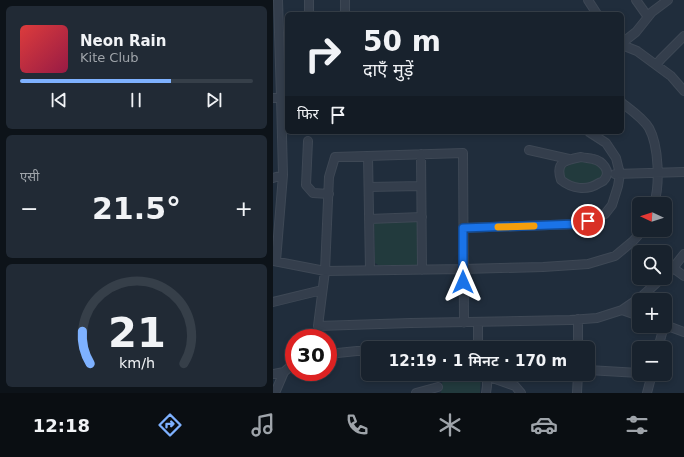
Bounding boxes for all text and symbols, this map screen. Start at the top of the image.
text: 50 m [363,25,441,58]
icon: right [297,28,349,80]
text: Neon Rain [80,32,166,50]
text: Kite Club [80,50,139,65]
text: दाएँ मुड़ें [363,59,413,80]
icon: previous [48,89,70,111]
icon: pause [125,89,147,111]
icon: next [203,89,225,111]
icon: arrive [327,104,349,126]
text: फिर [297,105,319,123]
text: एसी [20,169,39,184]
text: 21.5° [92,191,181,226]
text: − [20,196,38,221]
text: + [235,196,253,221]
north arrow [632,197,672,237]
map controls [632,197,672,381]
pin [571,204,605,238]
icon: arrive [577,210,599,232]
button: search [632,245,672,285]
position arrow [442,261,484,303]
button: + [632,293,672,333]
text: 21 [108,307,165,356]
speed limit sign: 30 [285,329,337,381]
button: − [632,341,672,381]
text: 12:19 · 1 मिनट · 170 m [389,352,567,370]
text: km/h [118,354,155,370]
icon: directions [156,411,184,439]
icon: music [249,411,277,439]
icon: phone [343,411,371,439]
icon: climate [436,411,464,439]
icon: car [530,411,558,439]
icon: filters [623,411,651,439]
text: 12:18 [33,415,90,436]

